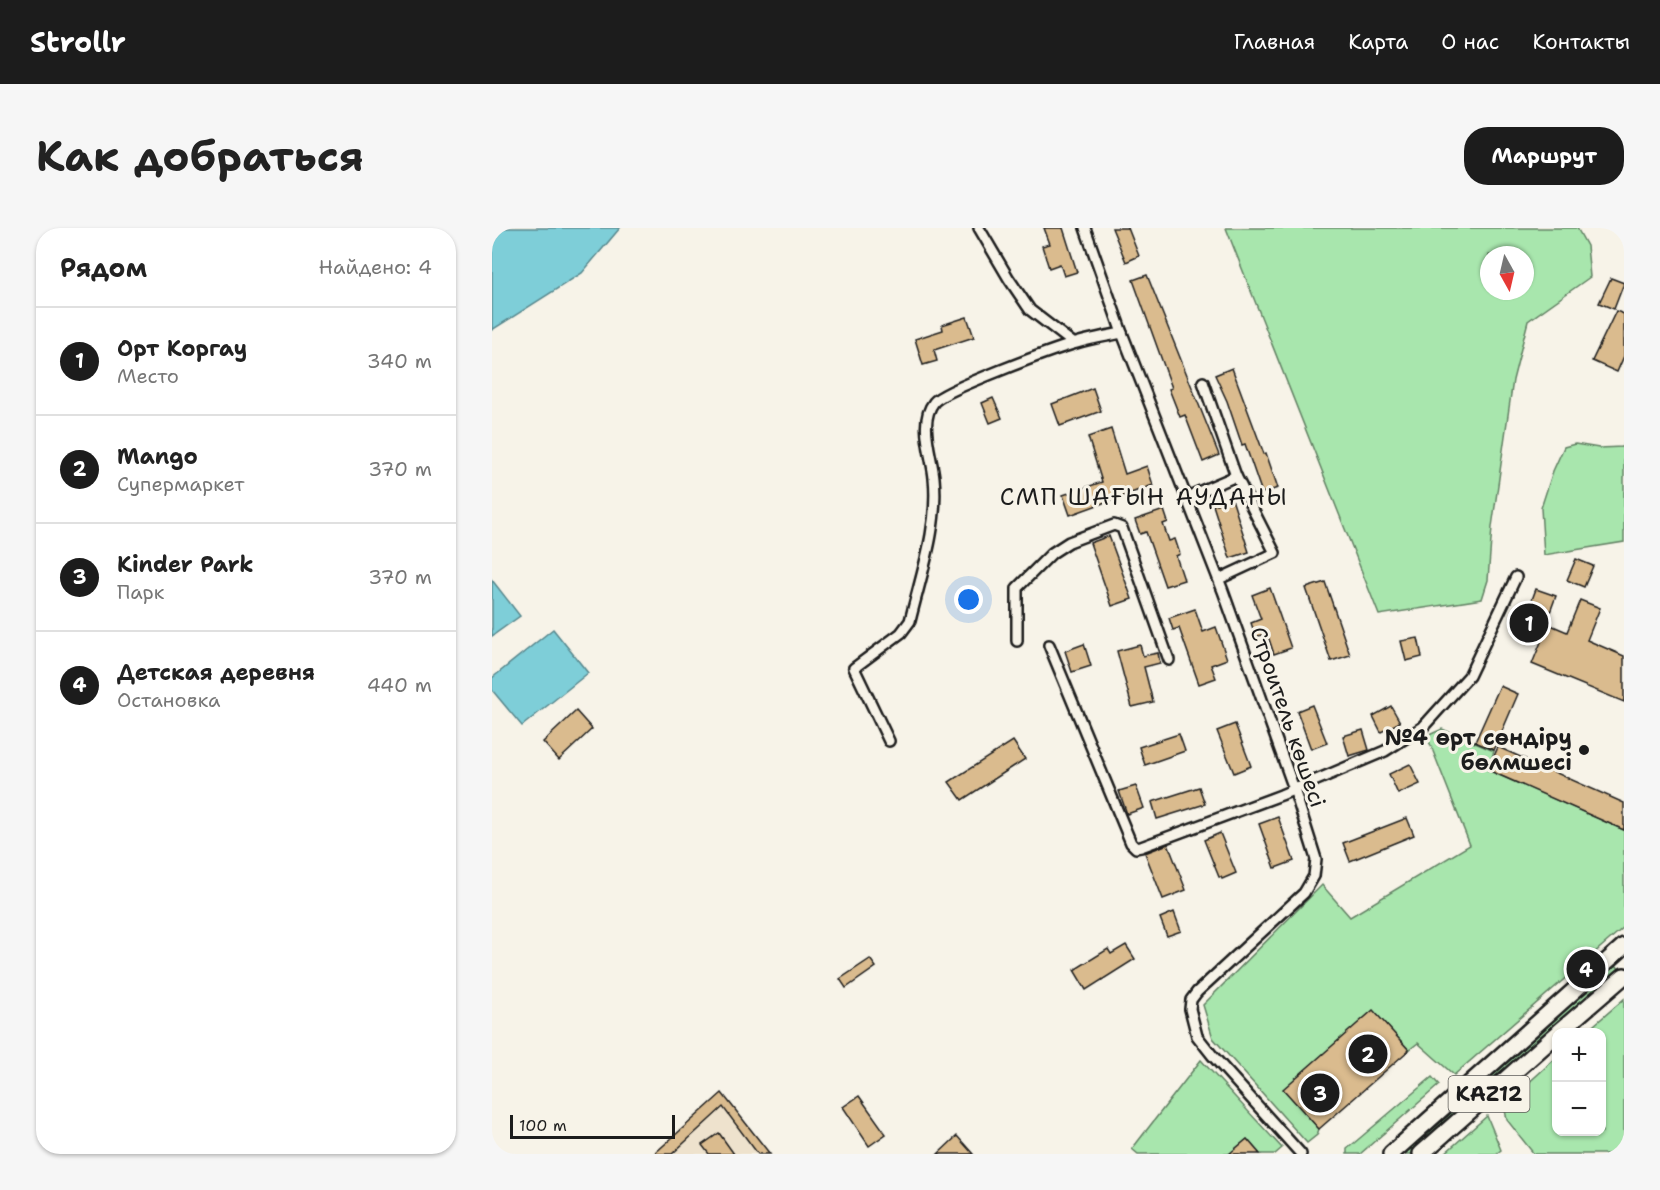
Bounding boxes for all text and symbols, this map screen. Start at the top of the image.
text: Strollr [30,23,126,61]
text: Главная [1234,28,1315,56]
text: Карта [1348,28,1408,56]
text: О нас [1441,28,1499,56]
text: Контакты [1532,28,1630,56]
button: Маршрут [1464,127,1624,185]
text: Как добраться [36,128,364,184]
north arrow [1480,246,1534,300]
text: Рядом [60,250,147,285]
text: Найдено: 4 [319,254,432,280]
text: Орт Коргау [117,334,247,363]
text: 1 [75,348,84,374]
text: 340 m [367,348,432,374]
text: Место [117,363,179,389]
text: Mango [117,442,198,471]
text: 2 [73,456,87,482]
text: 370 m [368,456,432,482]
text: Супермаркет [117,471,244,497]
district label: СМП ШАҒЫН АУДАНЫ [1000,481,1288,513]
text: Kinder Park [117,550,253,579]
text: 3 [73,564,87,590]
text: 370 m [368,564,432,590]
text: Парк [117,579,164,605]
your location [954,585,983,614]
pin: 1 [1510,600,1548,646]
street label: Строитель көшесі [1243,623,1333,811]
text: Детская деревня [117,658,315,687]
text: 4 [73,672,87,698]
text: 440 m [367,672,432,698]
text: Остановка [117,687,221,713]
place label: №4 өрт сөндіру бөлмшесі [1385,723,1572,777]
marker: №4 өрт сөндіру бөлмшесі [1577,743,1591,757]
pin: 4 [1566,946,1606,992]
map controls [1552,1028,1606,1136]
button: + [1552,1028,1606,1082]
pin: 2 [1348,1032,1388,1076]
pin: 3 [1300,1070,1340,1116]
road number: KAZ12 [1448,1076,1530,1112]
button: − [1552,1082,1606,1136]
scale bar [510,1112,675,1140]
text: 100 m [519,1115,567,1136]

